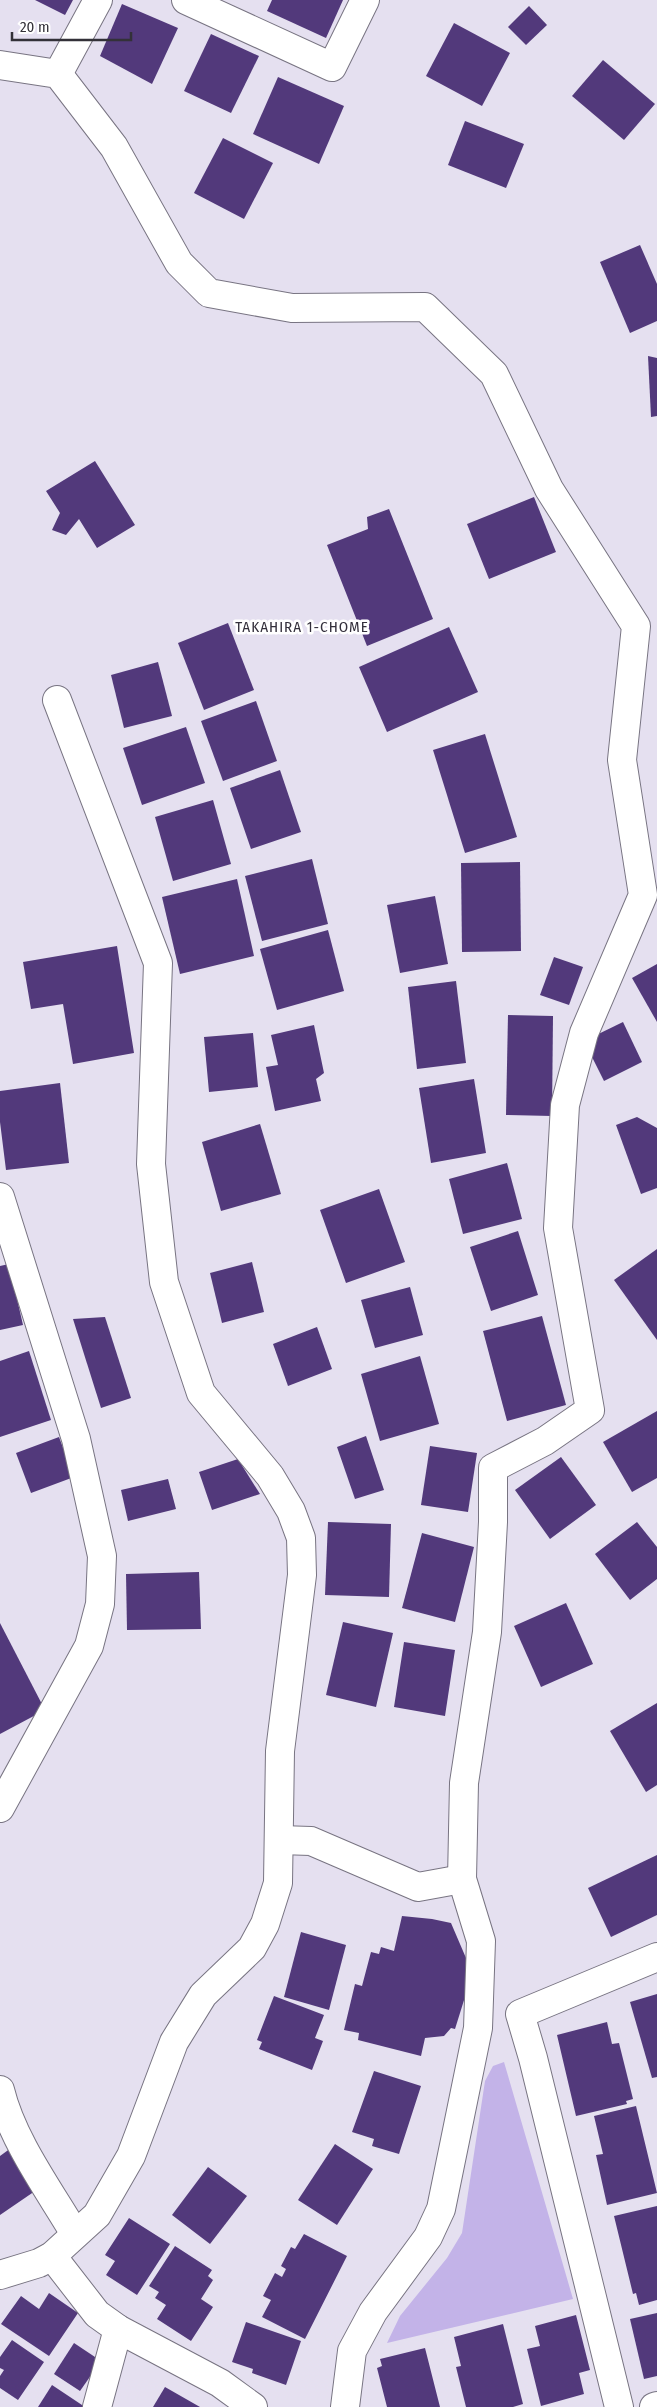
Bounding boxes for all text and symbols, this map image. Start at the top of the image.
scale bar [12,10,131,42]
text: 20 m [20,18,50,36]
district label: TAKAHIRA 1-CHOME [235,618,369,636]

